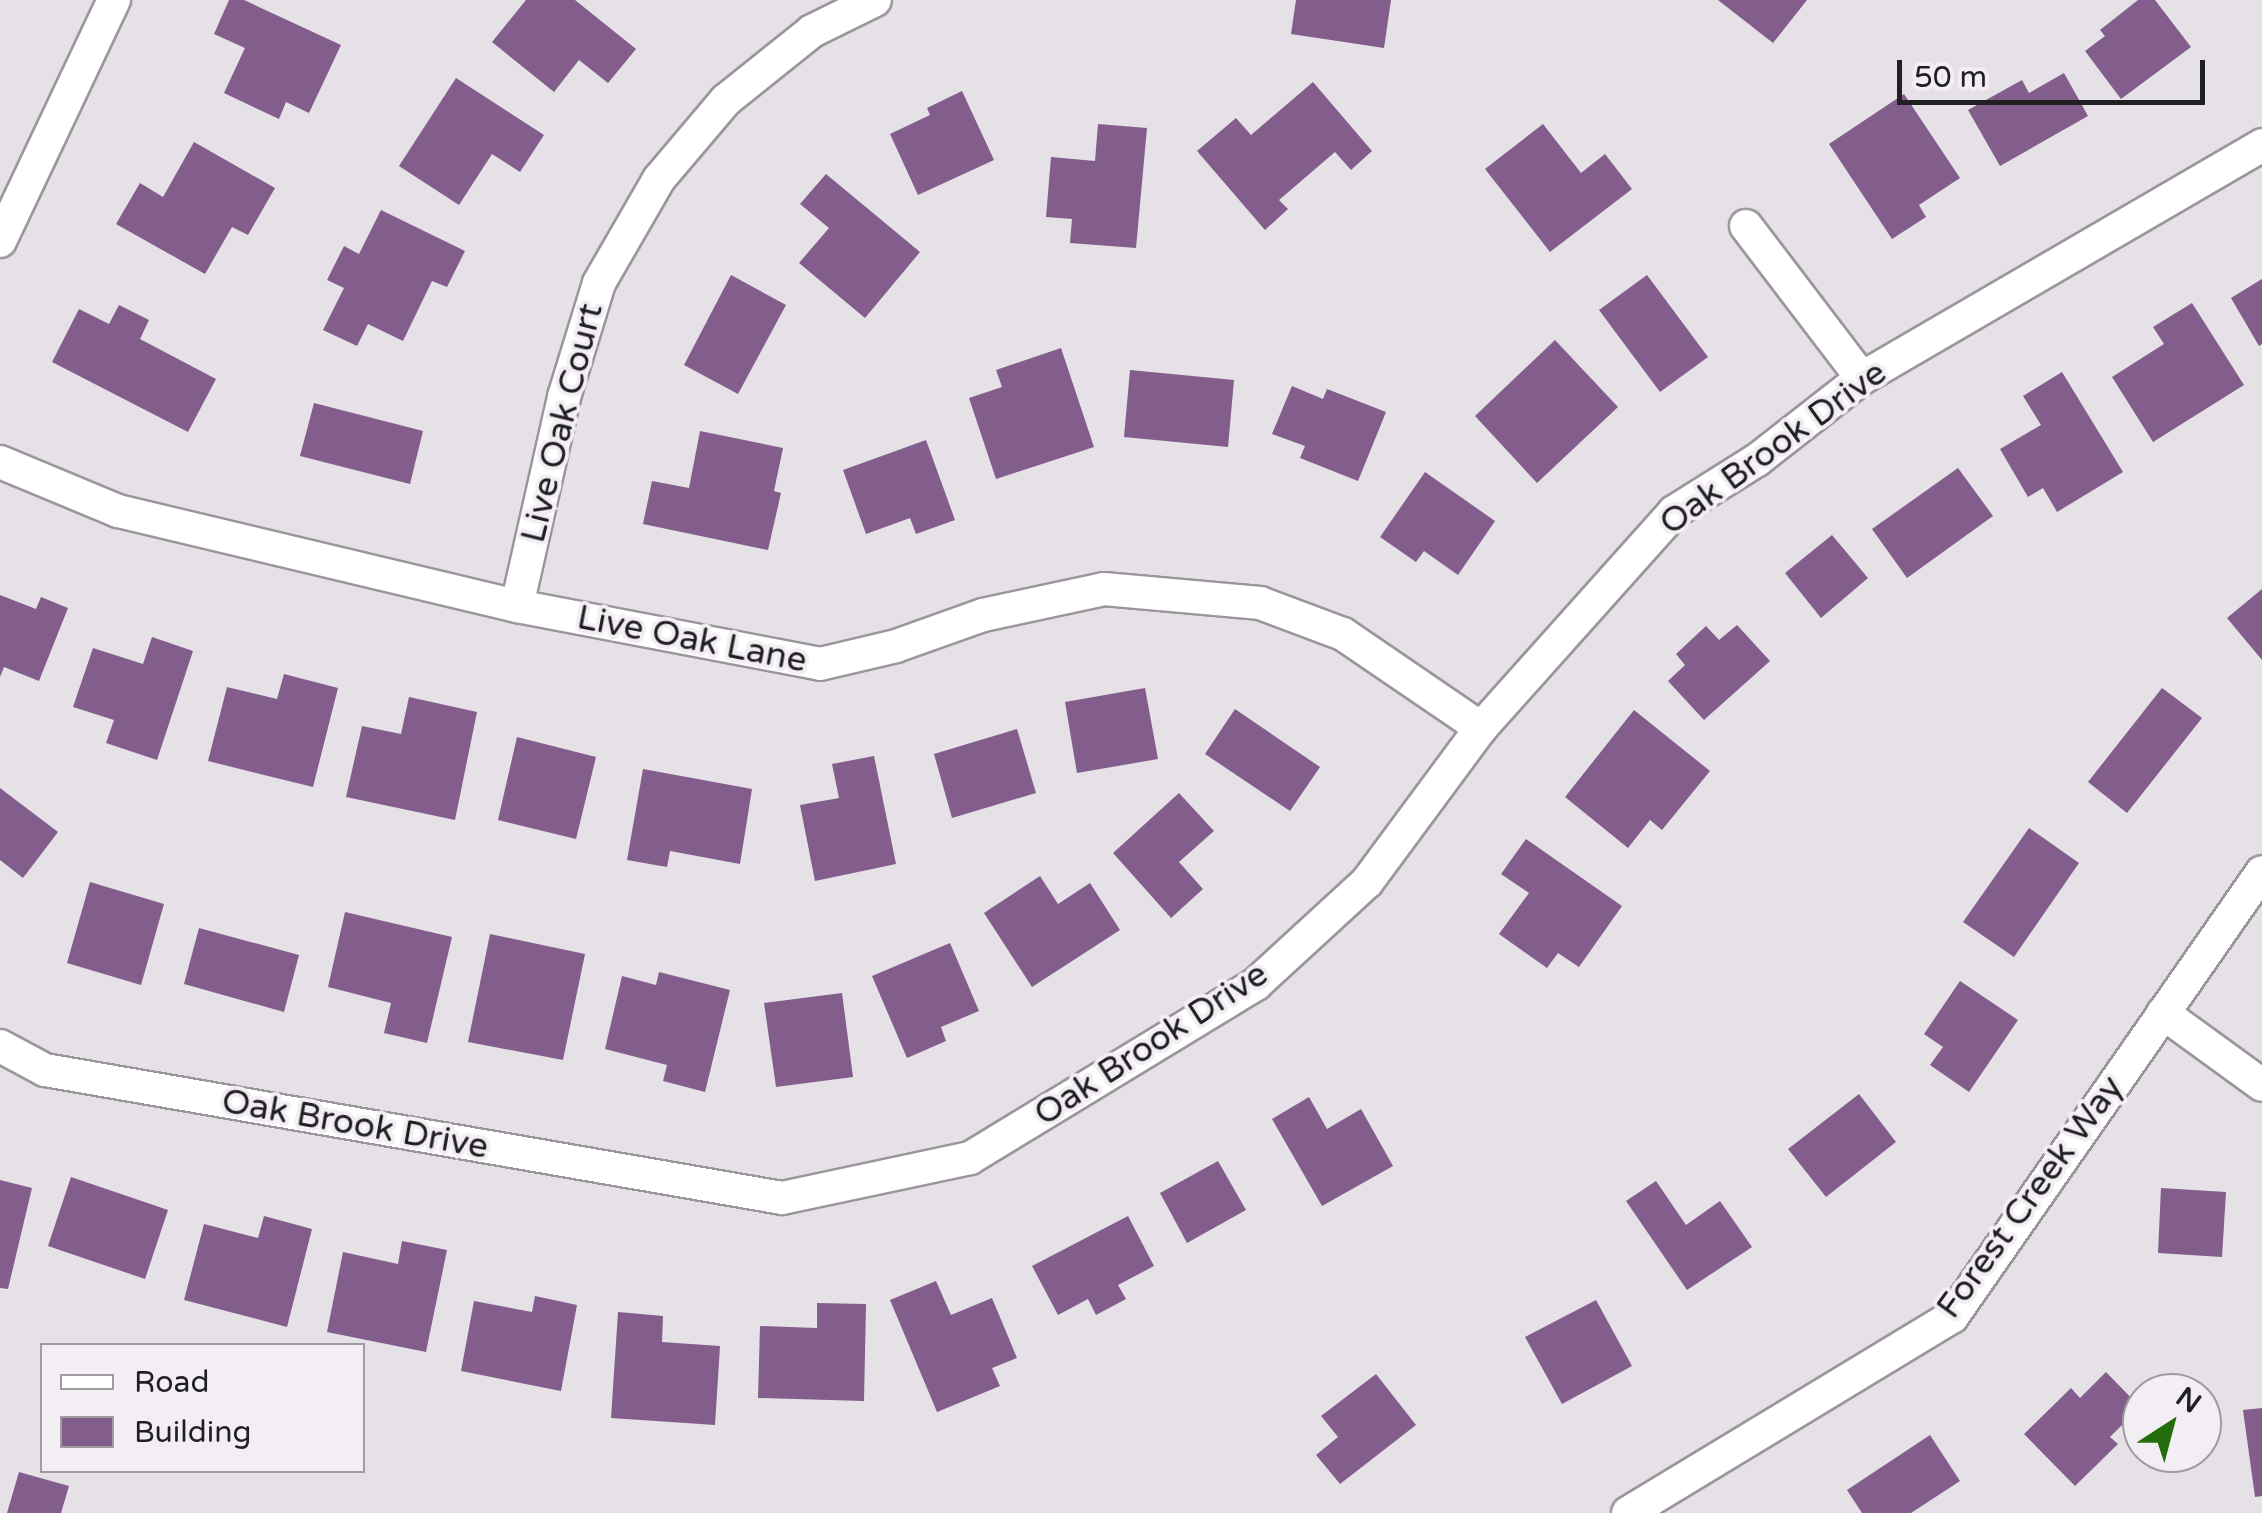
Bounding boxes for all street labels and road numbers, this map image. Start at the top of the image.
street label: Live Oak Court [512,299,612,547]
street label: Oak Brook Drive [1652,352,1894,544]
street label: Live Oak Lane [574,596,810,682]
street label: Oak Brook Drive [1026,953,1276,1135]
street label: Forest Creek Way [1928,1067,2132,1327]
street label: Oak Brook Drive [219,1080,491,1168]

